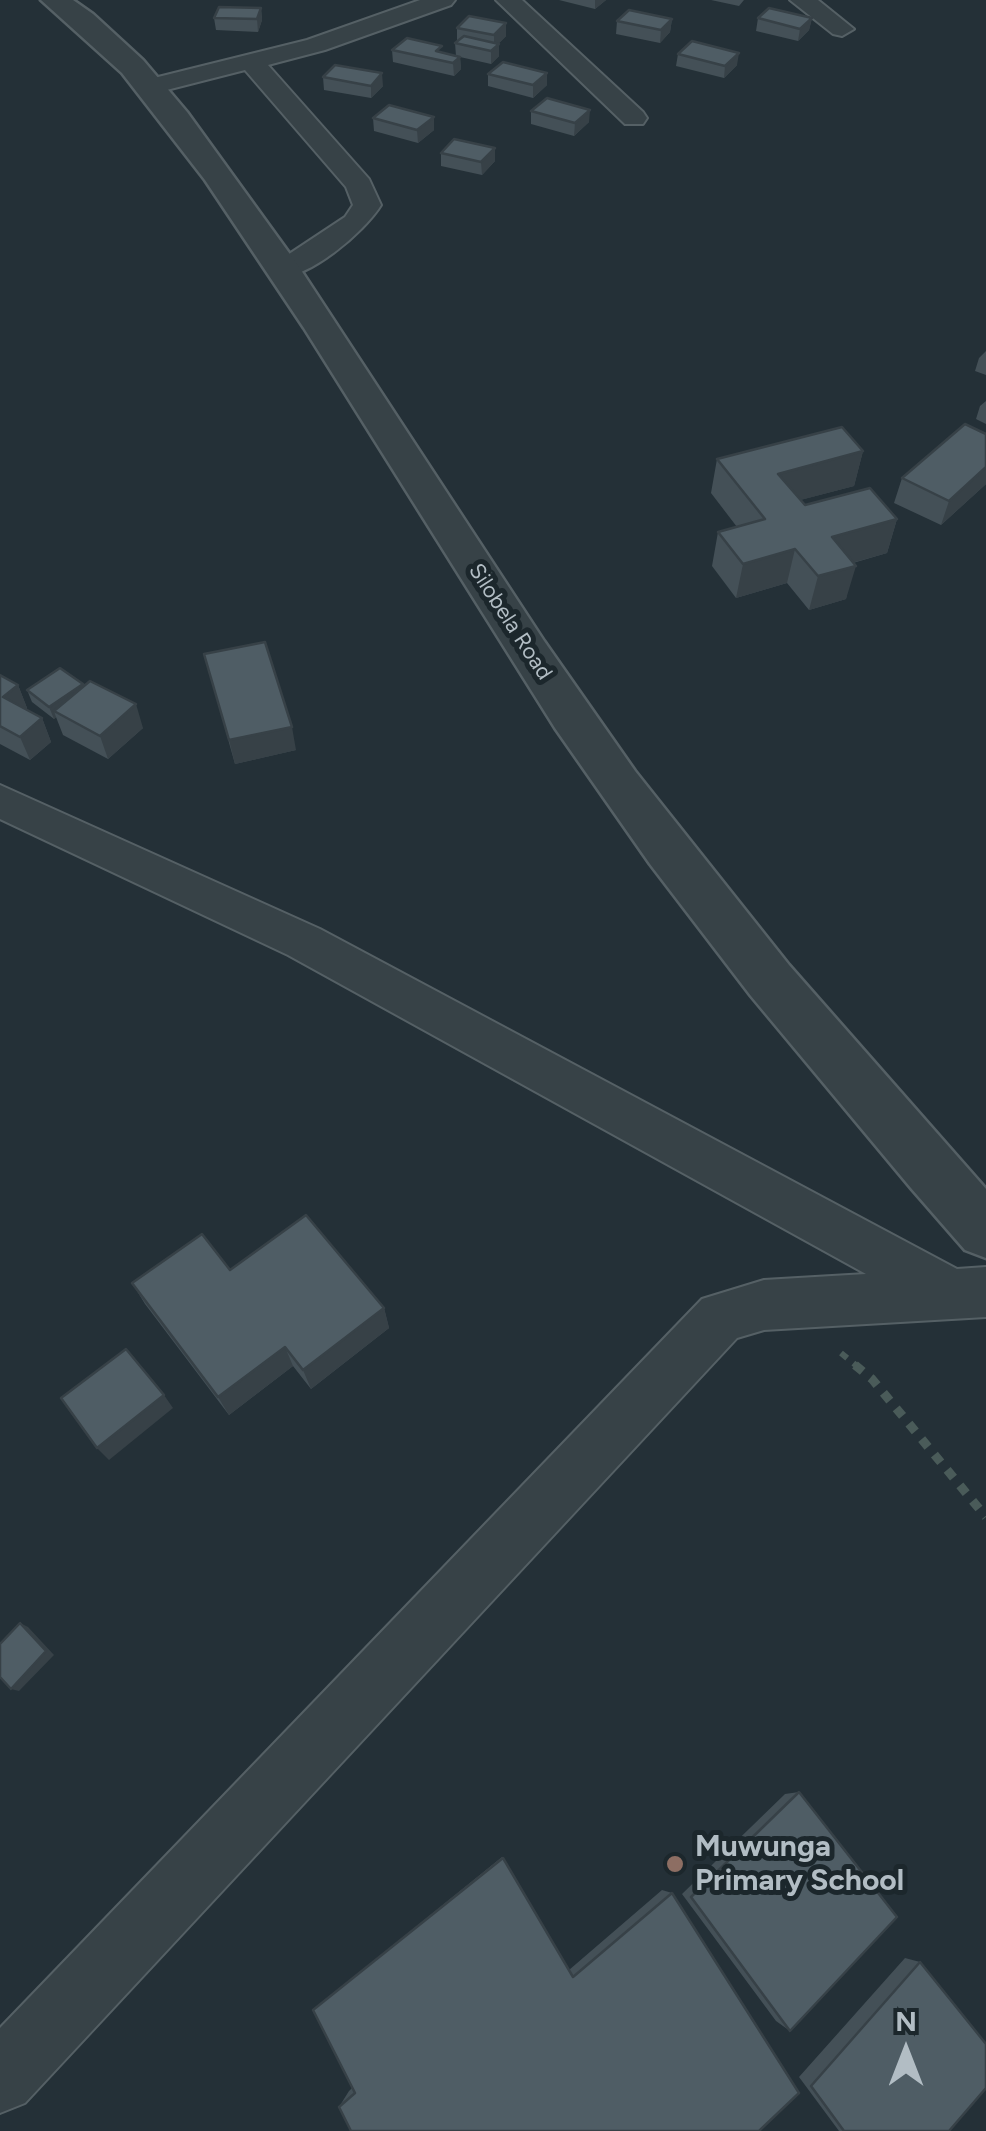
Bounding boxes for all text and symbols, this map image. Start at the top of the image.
street label: Silobela Road [463,559,557,685]
place label: Muwunga Primary School [695,1829,904,1900]
marker: Muwunga Primary School [664,1853,686,1875]
north arrow [856,2001,956,2101]
text: N [895,2004,917,2038]

